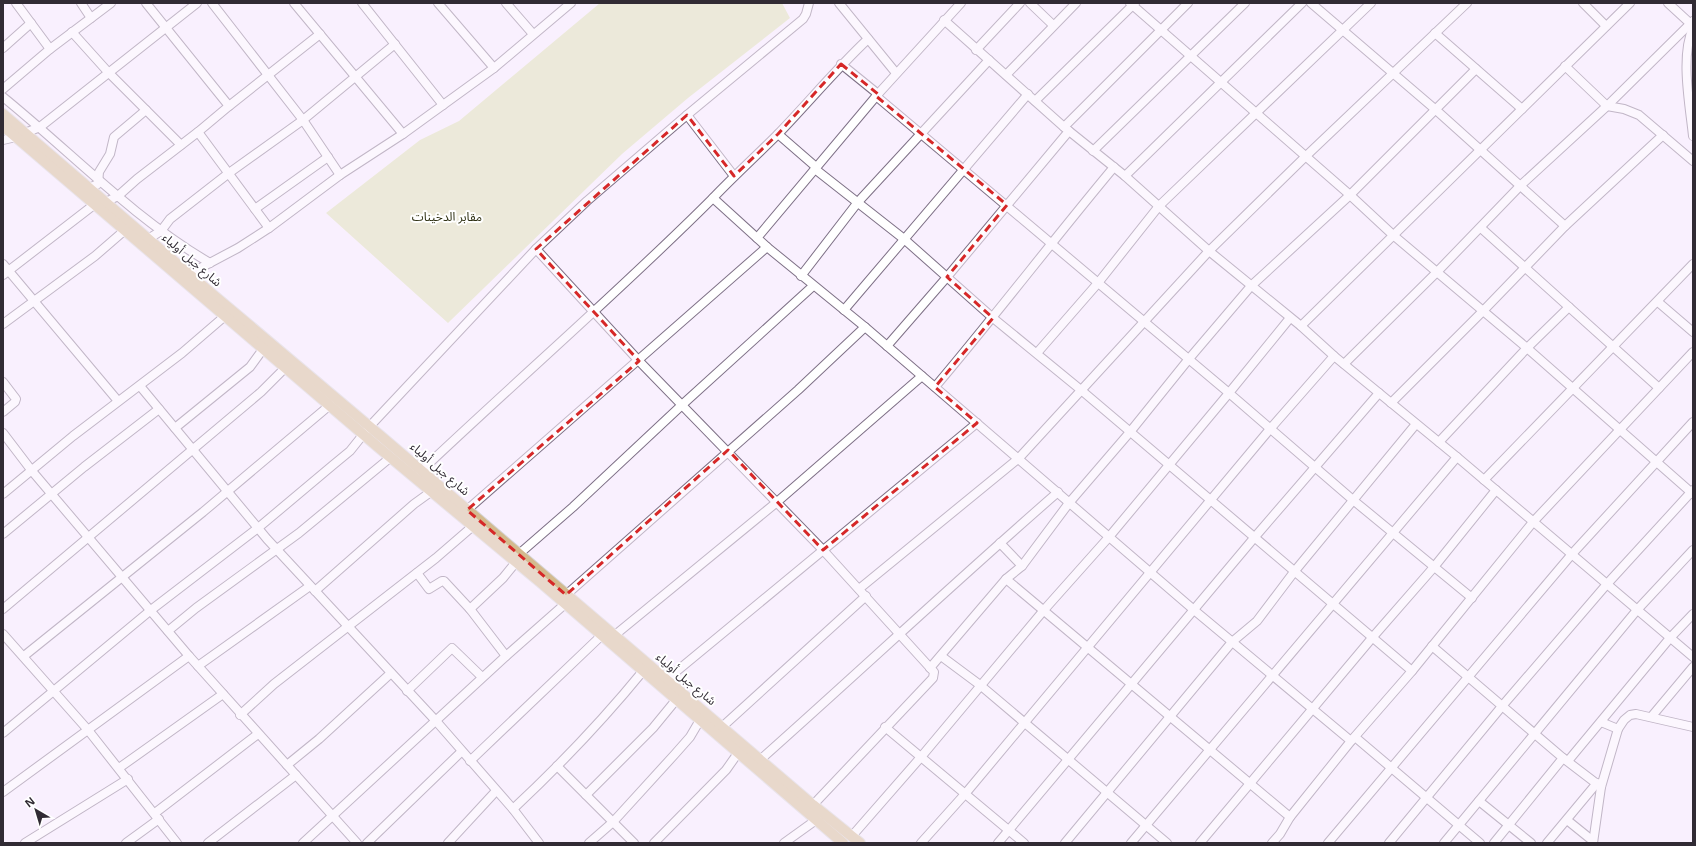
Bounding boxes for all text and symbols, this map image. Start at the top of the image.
park label: مقابر الدخينات [412,208,482,225]
street label: شارع جبل أولياء [158,229,226,291]
street label: شارع جبل أولياء [406,438,474,500]
street label: شارع جبل أولياء [652,648,720,710]
north arrow [16,790,56,830]
text: N [21,793,38,810]

